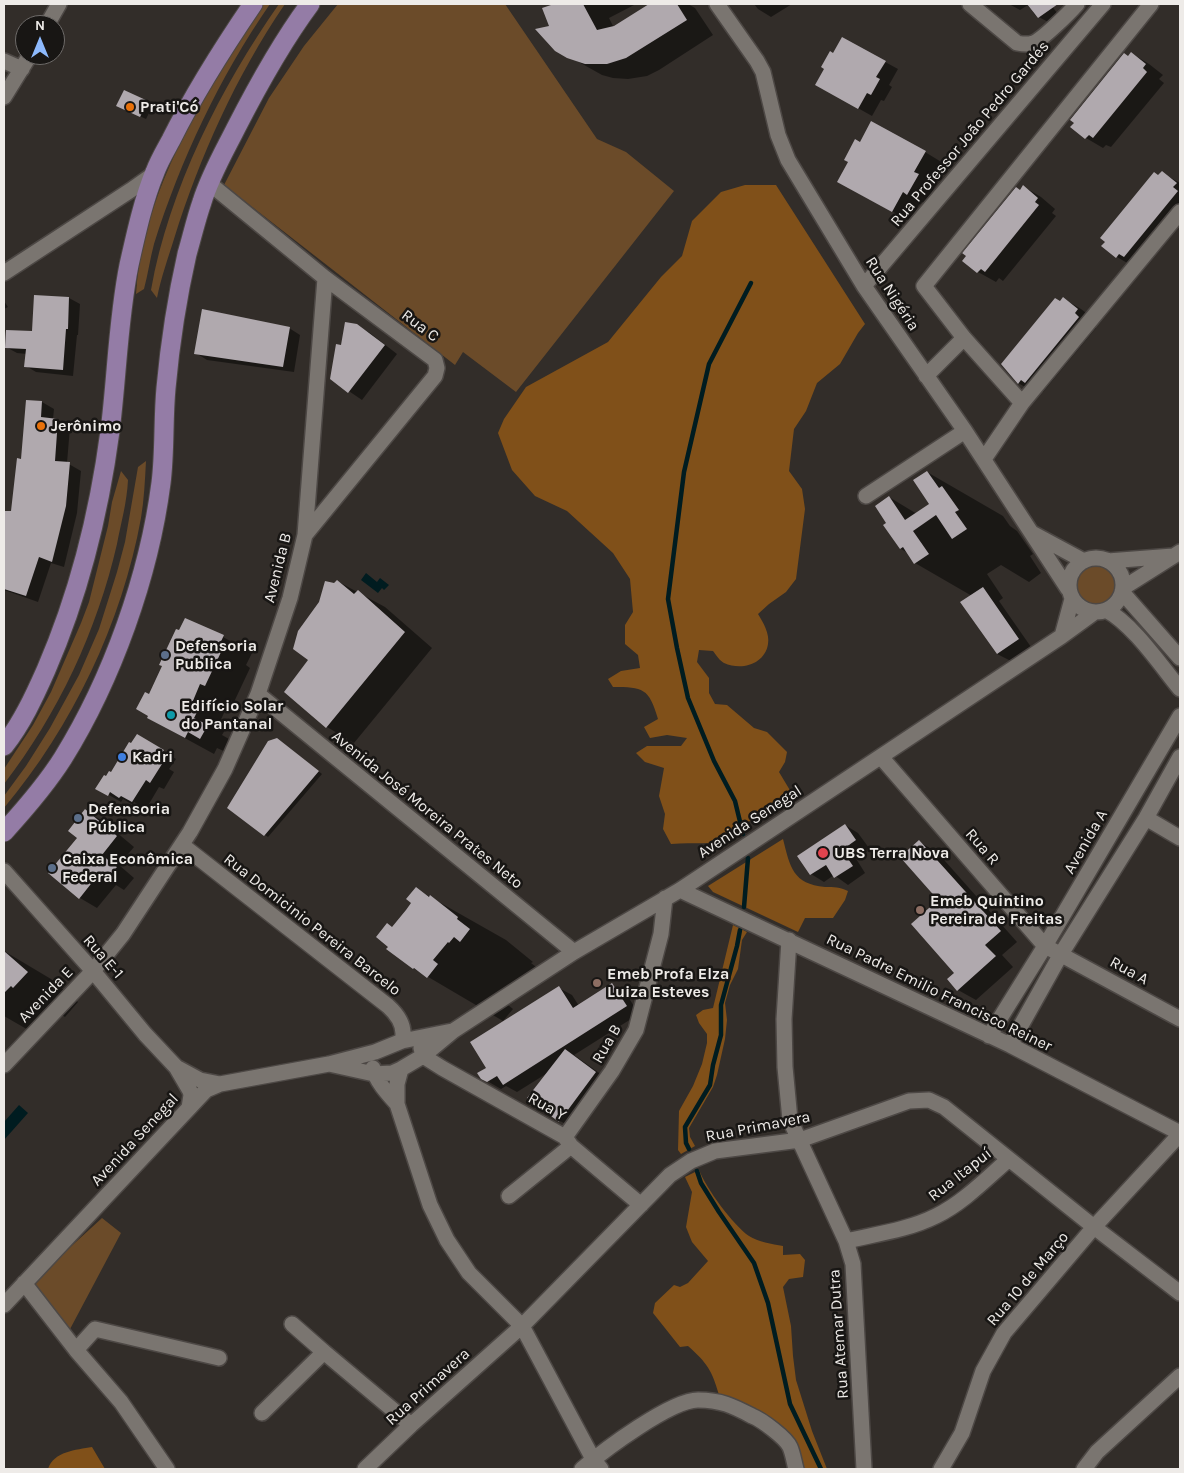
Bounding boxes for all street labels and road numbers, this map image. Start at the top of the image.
street label: Rua Professor João Pedro Gardés [887,37,1053,231]
street label: Rua Nigéria [861,253,923,335]
street label: Rua C [397,306,443,346]
street label: Avenida B [260,531,296,605]
street label: Avenida José Moreira Prates Neto [328,727,526,893]
street label: Avenida Senegal [695,781,805,863]
street label: Avenida A [1060,807,1112,877]
street label: Rua R [961,825,1003,869]
street label: Rua Domicinio Pereira Barcelo [220,850,404,1000]
street label: Rua Padre Emilio Francisco Reiner [823,930,1055,1056]
street label: Rua E-1 [79,931,127,983]
street label: Rua A [1106,953,1152,989]
street label: Avenida E [15,963,77,1027]
street label: Rua B [588,1021,626,1067]
street label: Rua Y [524,1089,570,1125]
street label: Avenida Senegal [87,1090,183,1190]
street label: Rua Primavera [704,1107,812,1147]
street label: Rua Itapuí [924,1144,996,1206]
street label: Rua 10 de Março [983,1228,1073,1330]
street label: Rua Atemar Dutra [825,1269,853,1399]
street label: Rua Primavera [382,1344,474,1430]

